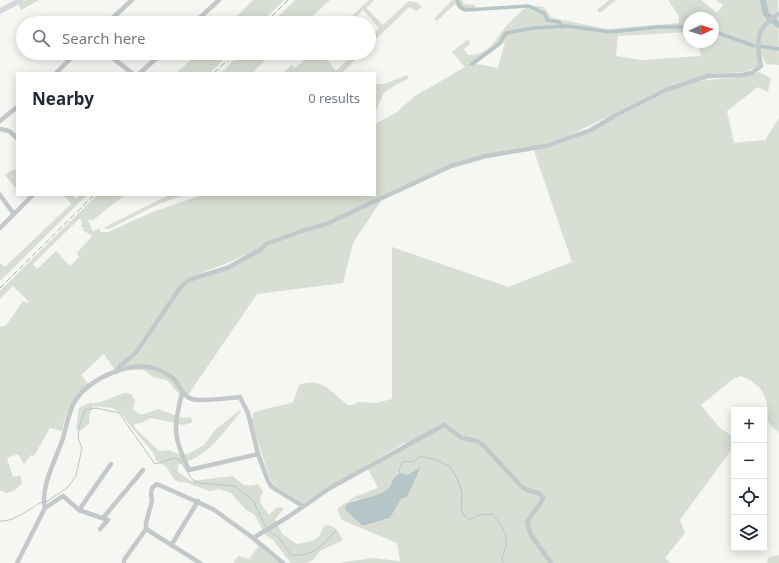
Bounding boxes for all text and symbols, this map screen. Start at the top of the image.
north arrow [683,12,719,48]
search box [16,16,376,60]
icon: search [30,27,52,49]
text: Search here [62,28,145,48]
text: Nearby [32,87,94,110]
text: 0 results [308,89,360,107]
map controls [731,407,767,551]
button: + [731,407,767,443]
button: − [731,443,767,479]
button: locate [731,479,767,515]
button: layers [731,515,767,551]

